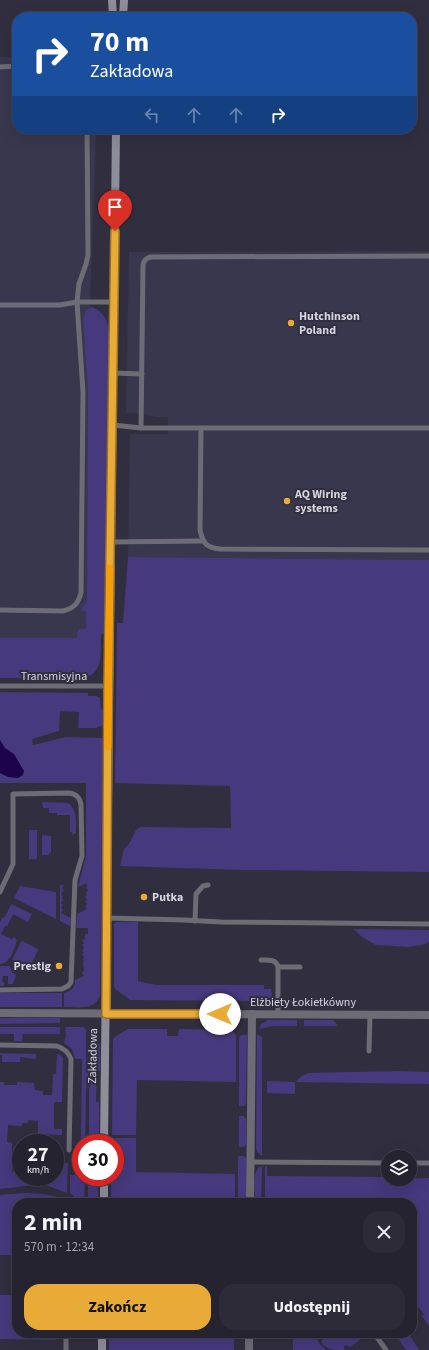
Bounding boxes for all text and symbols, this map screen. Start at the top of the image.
text: 70 m [90,22,149,62]
icon: right [24,28,76,80]
text: Zakładowa [90,59,173,84]
icon: left [141,104,163,126]
icon: ahead [183,104,205,126]
icon: ahead [225,104,247,126]
icon: right [267,104,289,126]
pin [98,190,132,231]
icon: arrive [104,196,126,218]
place label: Hutchinson Poland [299,308,360,339]
marker: Hutchinson Poland [286,318,296,328]
place label: AQ Wiring systems [294,486,347,517]
marker: AQ Wiring systems [282,496,292,506]
street label: Transmisyjna [21,668,87,685]
place label: Putka [152,889,183,906]
marker: Putka [139,892,149,902]
place label: Prestig [14,958,52,975]
marker: Prestig [54,961,64,971]
position arrow [199,993,241,1035]
street label: Elżbiety Łokietkówny [250,994,356,1011]
street label: Zakładowa [84,1028,102,1084]
speed limit sign: 30 [72,1134,124,1186]
text: 27 [27,1141,49,1169]
map controls [381,1150,417,1186]
button: layers [381,1150,417,1186]
text: km/h [27,1163,49,1177]
text: 2 min [24,1205,82,1240]
button: close [363,1211,405,1253]
text: 570 m · 12:34 [24,1238,94,1256]
button: Zakończ [24,1284,211,1330]
button: Udostępnij [219,1284,405,1330]

